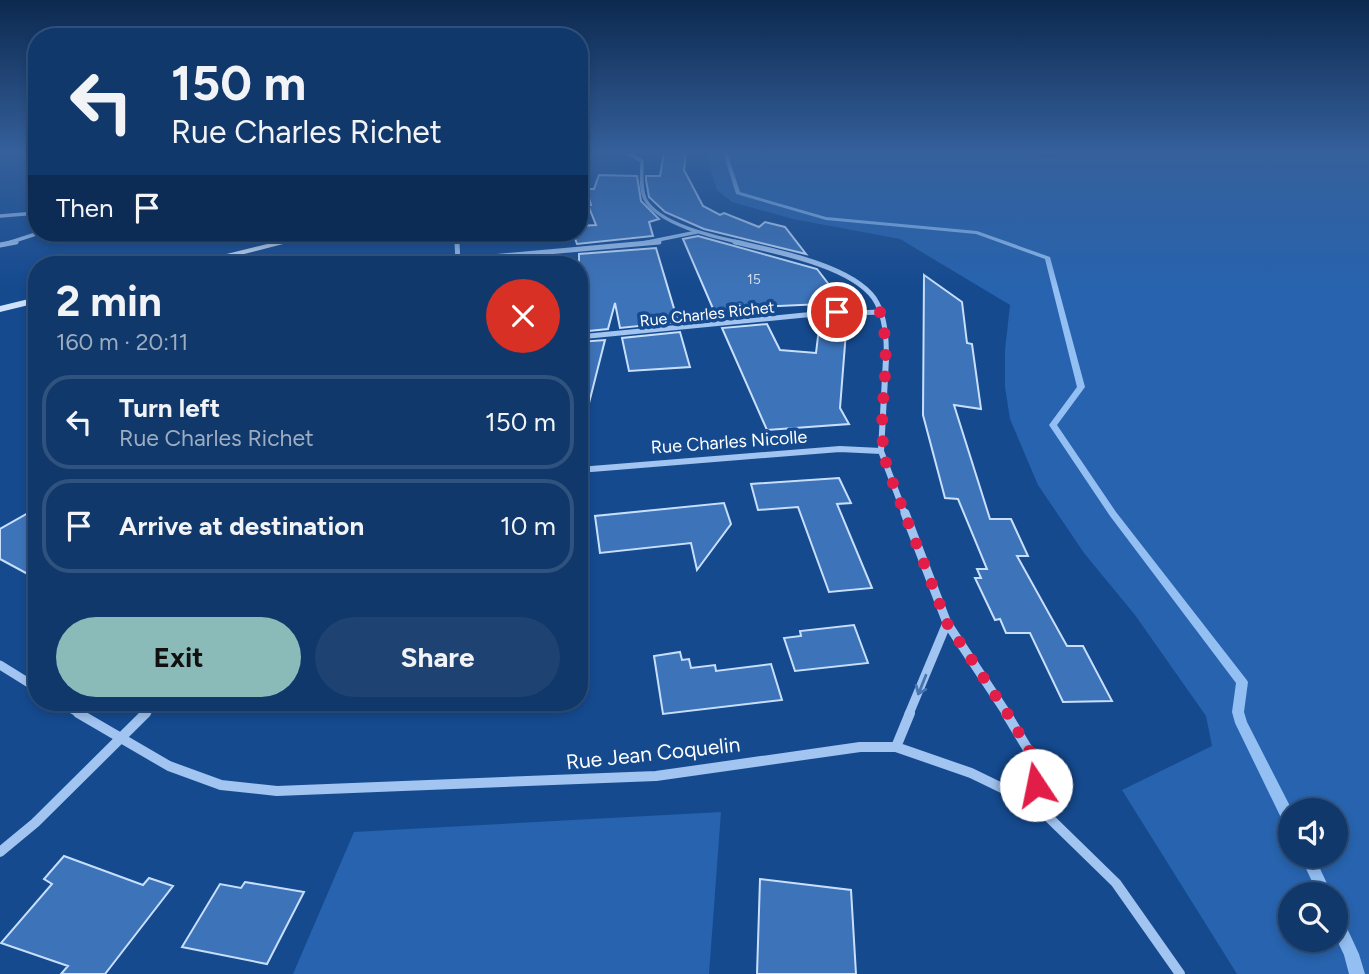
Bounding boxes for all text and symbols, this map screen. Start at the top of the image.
text: 150 m [171,53,306,112]
icon: left [56,56,147,147]
text: Rue Charles Richet [171,113,442,151]
icon: arrive [128,189,166,227]
text: Then [56,192,114,224]
house number: 15 [747,271,761,288]
text: 2 min [56,276,162,327]
button: close [486,279,560,353]
pin [807,282,867,342]
icon: arrive [818,293,856,331]
street label: Rue Charles Richet [639,297,775,331]
text: 160 m · 20:11 [56,328,188,356]
text: Turn left [119,392,220,424]
icon: left [60,403,98,441]
text: 150 m [485,406,556,438]
text: Rue Charles Richet [119,424,314,452]
street label: Rue Charles Nicolle [650,426,808,458]
icon: arrive [60,507,98,545]
text: Arrive at destination [119,510,364,542]
text: 10 m [500,510,556,542]
button: Exit [56,617,301,697]
button: Share [315,617,560,697]
one-way arrow [915,674,928,696]
street label: Rue Jean Coquelin [565,731,741,775]
position arrow [999,748,1073,822]
map controls [1278,798,1348,952]
button: sound [1278,798,1348,868]
button: search [1278,882,1348,952]

